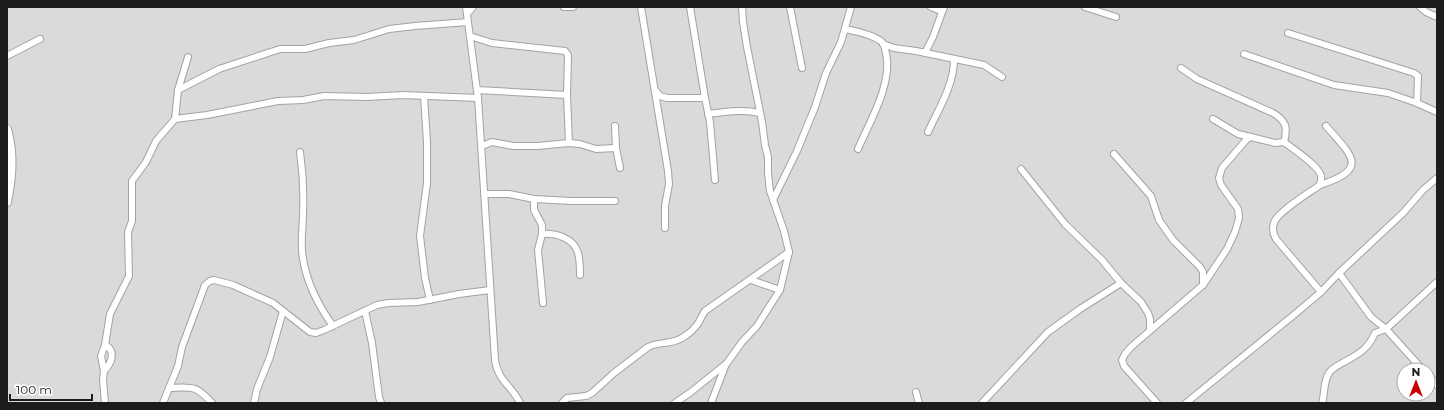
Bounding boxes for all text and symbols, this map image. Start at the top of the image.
north arrow [1396,362,1436,402]
text: N [1412,365,1420,379]
scale bar [10,376,92,402]
text: 100 m [16,382,52,397]

